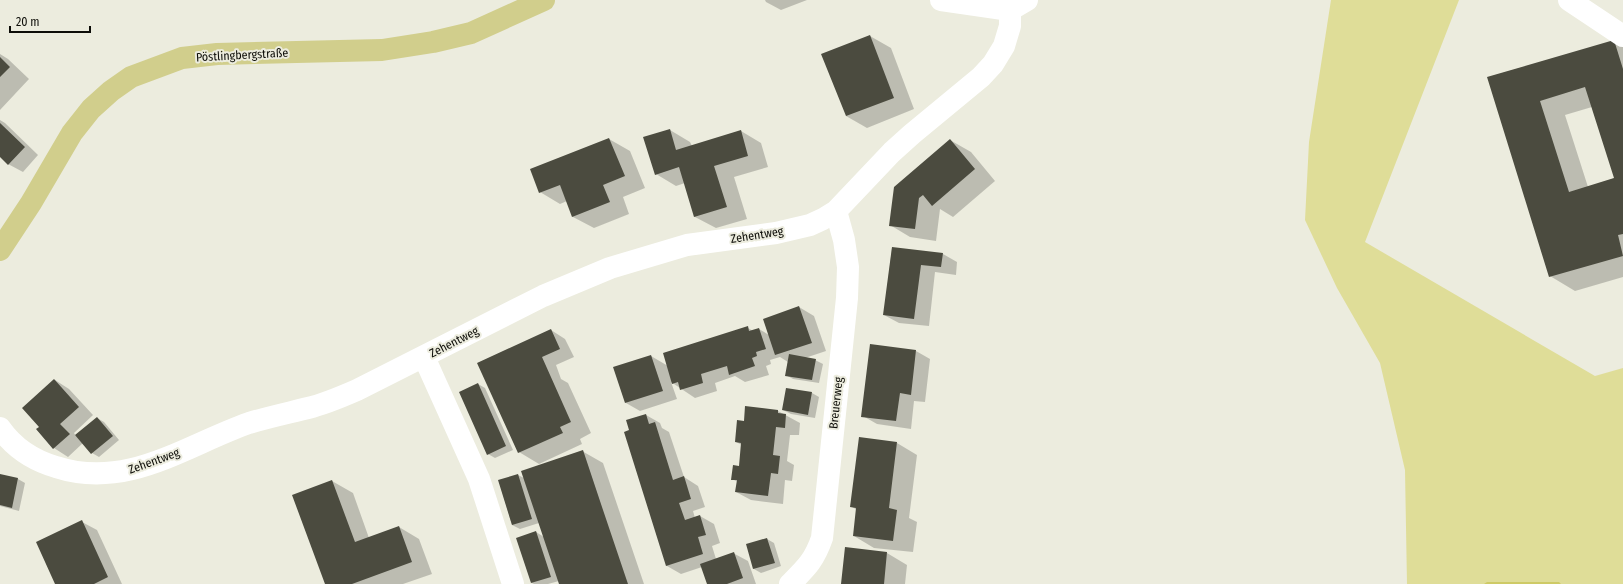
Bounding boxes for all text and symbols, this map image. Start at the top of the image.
scale bar [10,8,90,34]
text: 20 m [16,15,40,29]
street label: Pöstlingbergstraße [196,46,289,64]
street label: Zehentweg [730,224,785,246]
street label: Zehentweg [427,324,481,360]
street label: Breuerweg [826,376,846,430]
street label: Zehentweg [127,445,182,477]

